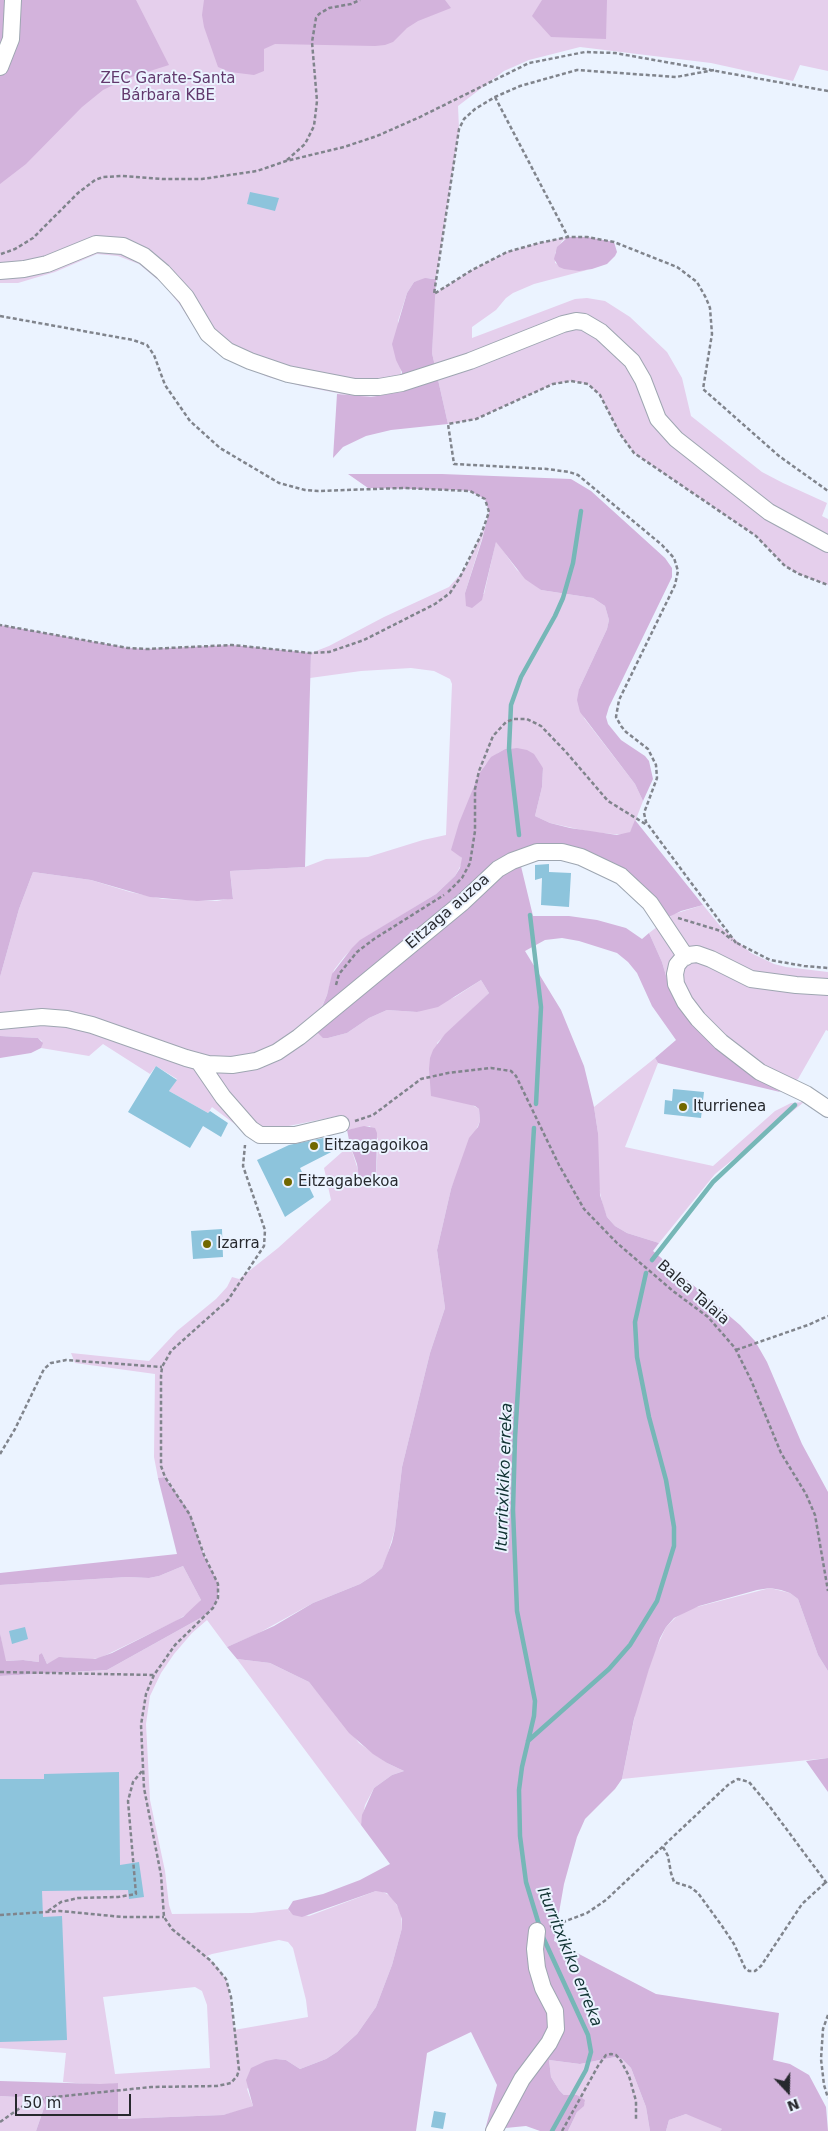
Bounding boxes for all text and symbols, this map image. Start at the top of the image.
park label: ZEC Garate-Santa Bárbara KBE [101,70,235,105]
street label: Eitzaga auzoa [402,871,494,953]
place label: Iturrienea [693,1098,766,1116]
marker: Iturrienea [677,1101,689,1113]
place label: Eitzagagoikoa [324,1137,429,1155]
marker: Eitzagagoikoa [308,1140,320,1152]
place label: Eitzagabekoa [298,1173,399,1191]
marker: Eitzagabekoa [282,1176,294,1188]
place label: Izarra [217,1235,260,1253]
marker: Izarra [201,1238,213,1250]
street label: Balea Talaia [653,1257,733,1329]
water label: Iturritxikiko erreka [493,1402,517,1552]
water label: Iturritxikiko erreka [532,1884,606,2030]
north arrow [763,2066,813,2116]
scale bar [18,2084,134,2116]
text: 50 m [23,2094,61,2112]
text: N [785,2095,802,2115]

